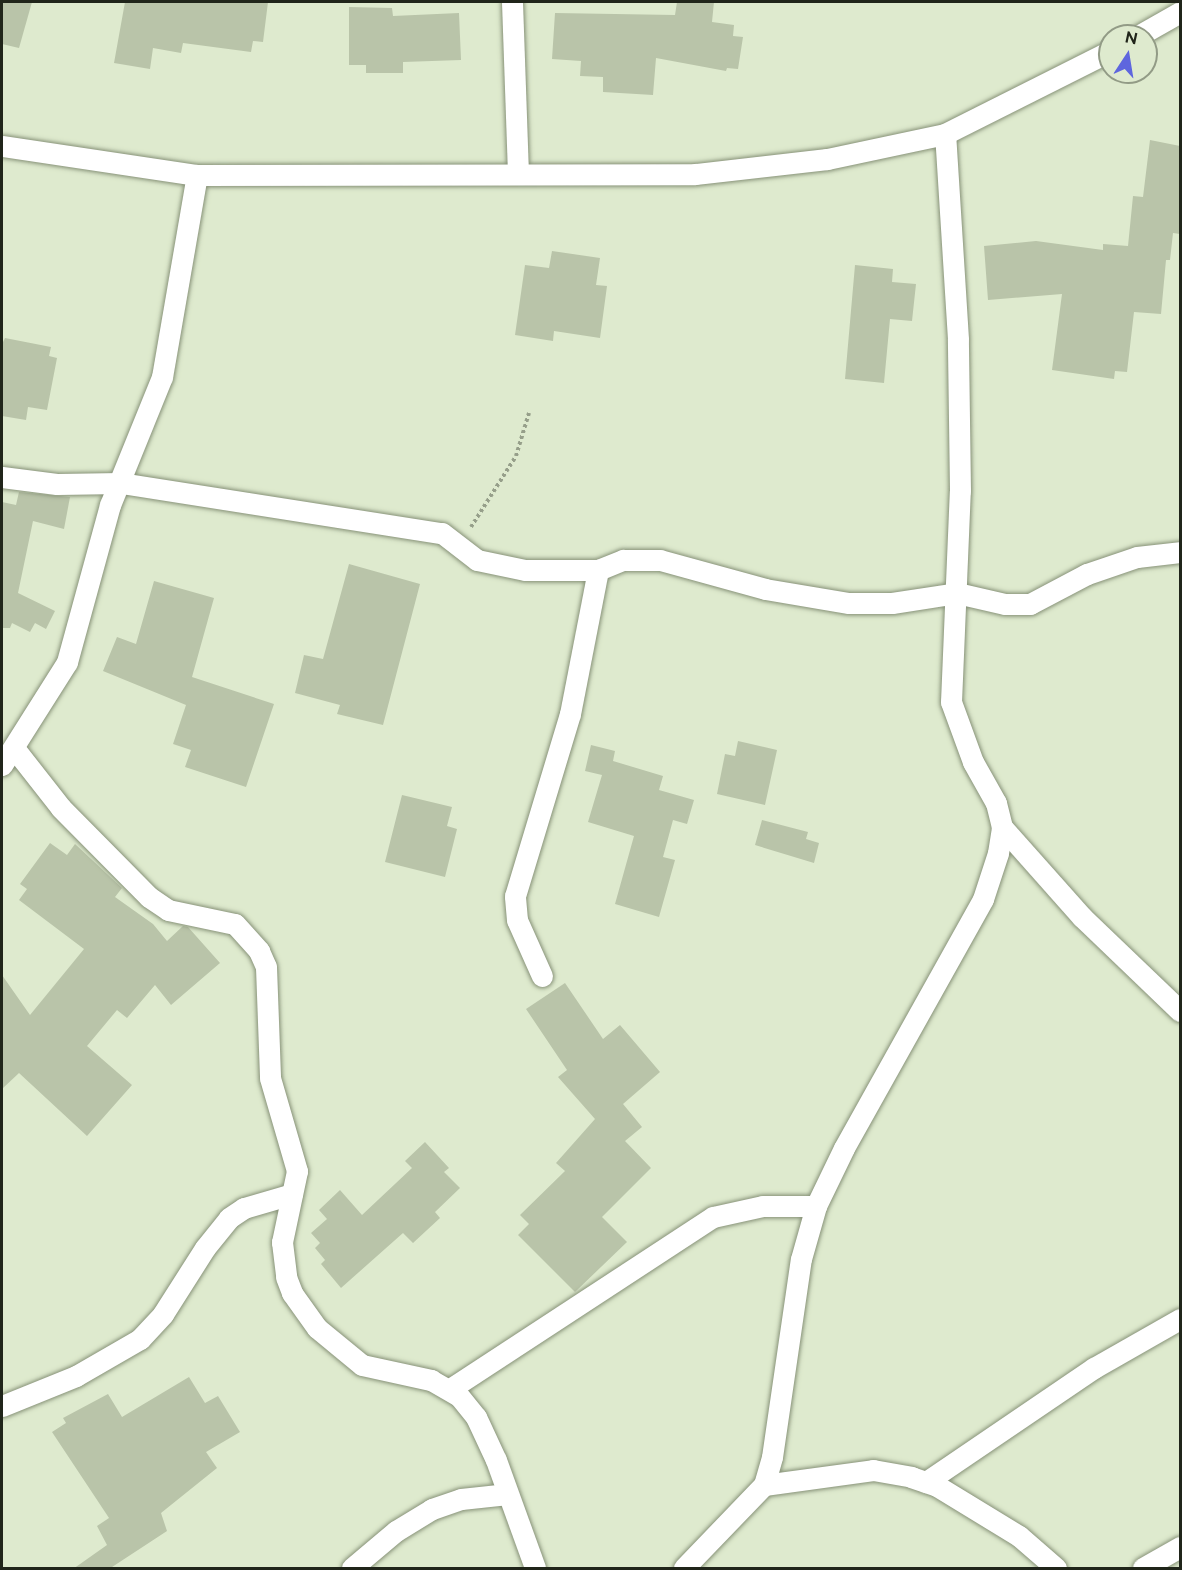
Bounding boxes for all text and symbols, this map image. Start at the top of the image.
north arrow [1098,24,1158,84]
text: N [1123,27,1139,48]

